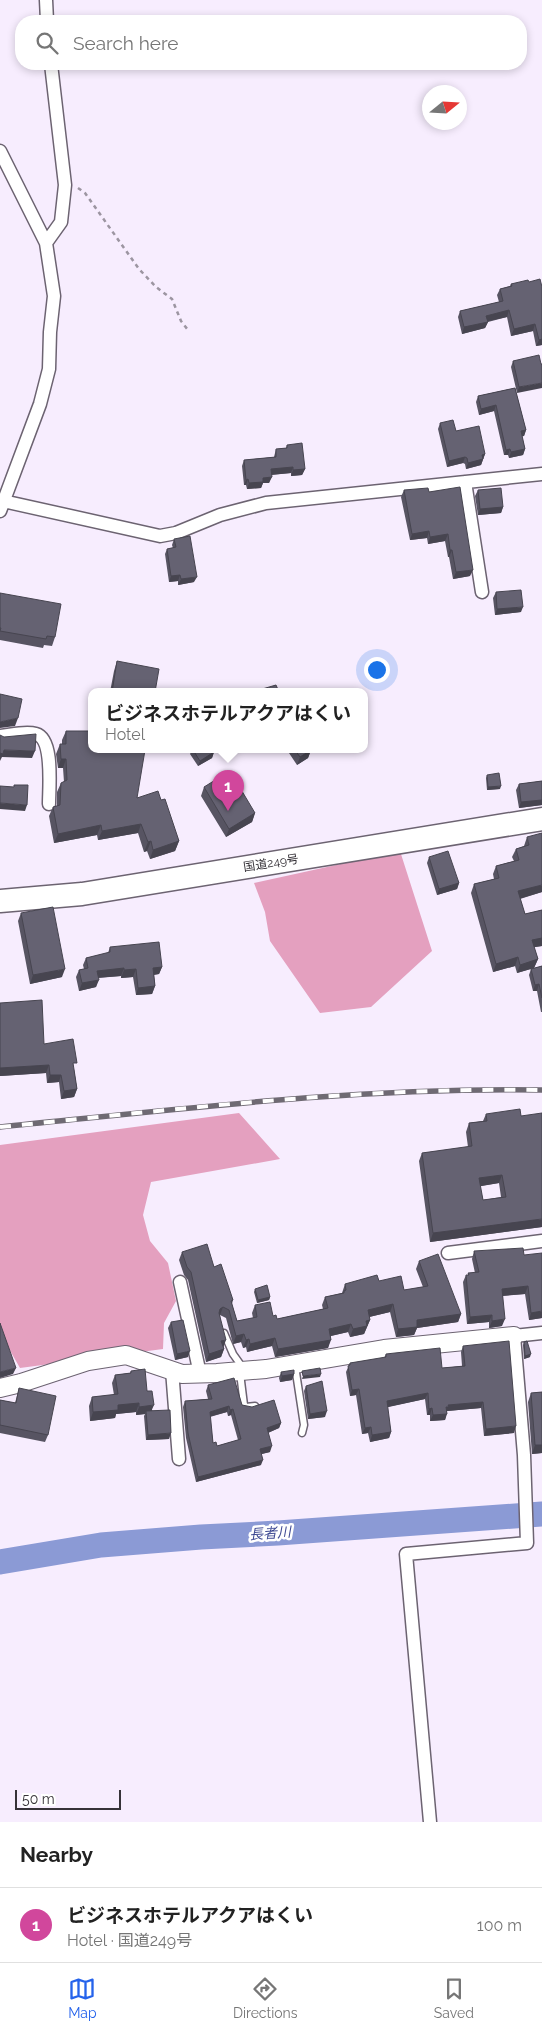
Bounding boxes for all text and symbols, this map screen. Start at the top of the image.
search box [15,15,527,70]
icon: search [33,29,61,57]
text: Search here [73,32,179,54]
north arrow [422,85,467,130]
your location [364,657,390,683]
popup [88,688,368,753]
text: ビジネスホテルアクアはくい [105,702,351,724]
text: Hotel [105,725,145,744]
pin: 1 [212,770,244,811]
street label: 国道249号 [242,852,300,874]
water label: 長者川 [248,1523,294,1542]
scale bar [15,1787,121,1810]
text: 50 m [22,1791,55,1807]
text: Nearby [20,1842,93,1867]
text: ビジネスホテルアクアはくい [67,1904,313,1926]
text: 1 [32,1916,40,1935]
text: 100 m [477,1916,522,1935]
text: Hotel · 国道249号 [67,1931,192,1950]
tab: Map [68,1975,97,2021]
tab: Directions [233,1975,298,2021]
tab: Saved [434,1975,474,2021]

